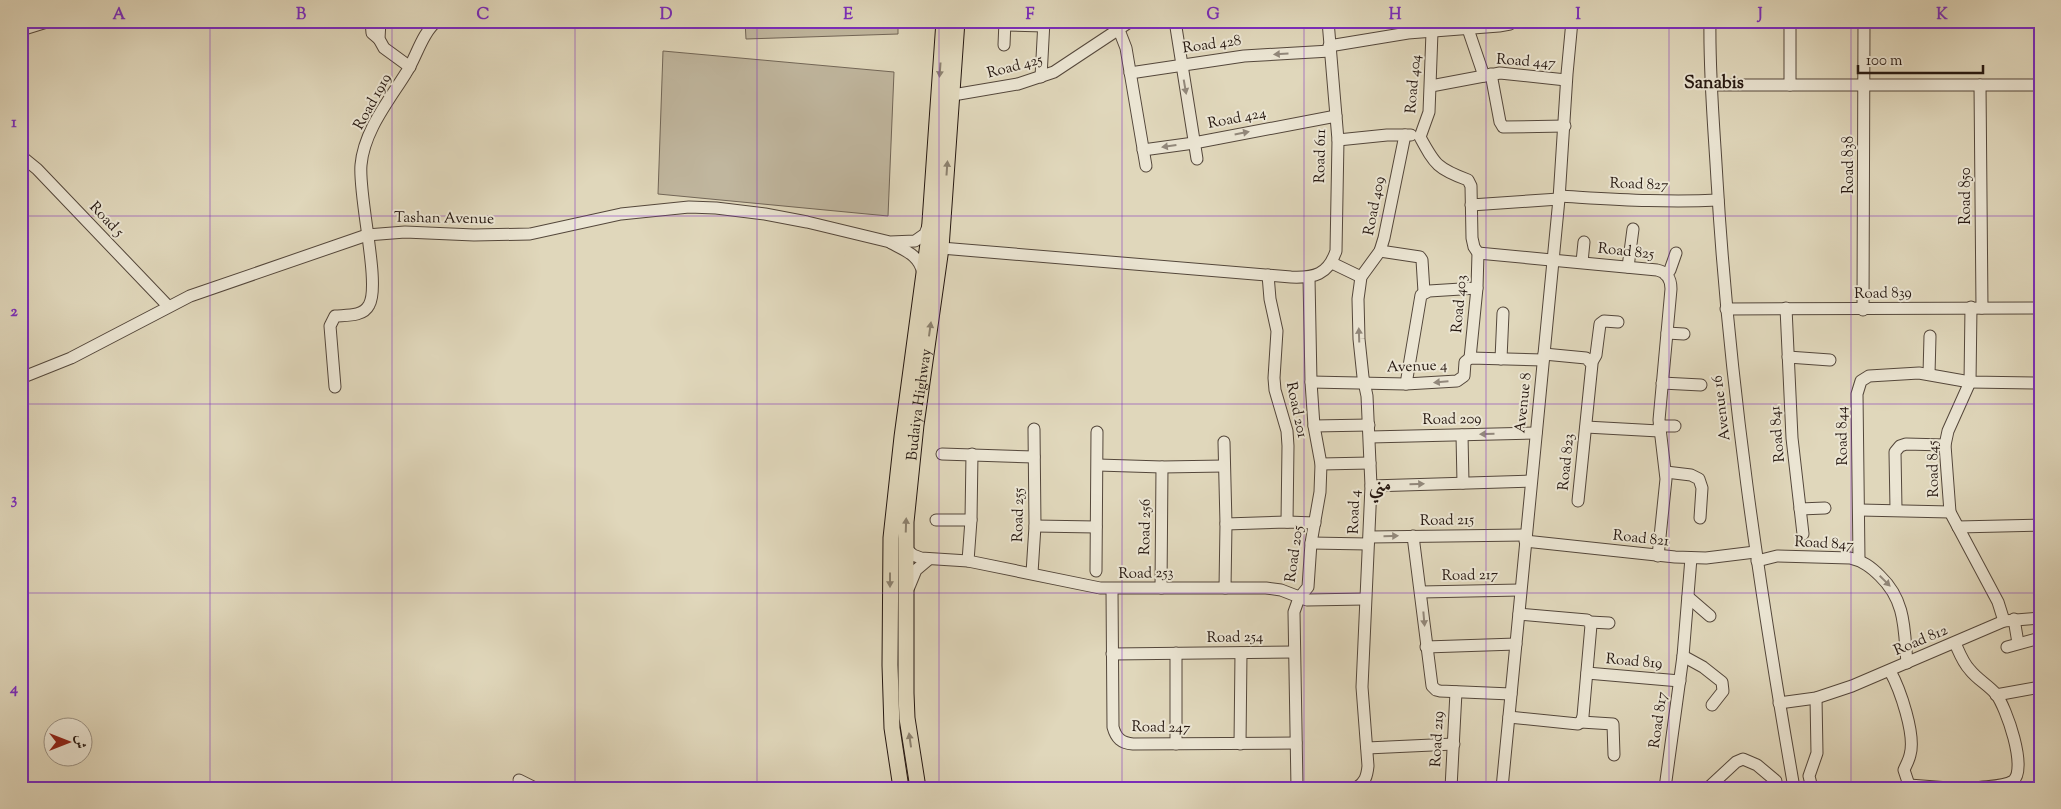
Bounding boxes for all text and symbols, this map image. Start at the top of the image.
text: A [113,4,126,27]
text: B [296,4,306,27]
text: C [477,4,490,27]
text: D [660,4,673,27]
text: E [843,4,853,27]
text: F [1026,4,1035,27]
text: G [1206,4,1220,27]
text: H [1389,4,1402,27]
text: I [1575,4,1581,27]
text: J [1756,4,1763,27]
text: K [1936,4,1948,27]
street label: Road 428 [1181,30,1243,60]
scale bar [1858,42,1984,74]
street label: Road 447 [1496,49,1557,75]
street label: Road 425 [985,50,1045,84]
one-way arrow [1273,50,1289,58]
text: 100 m [1866,51,1903,72]
street label: Road 404 [1401,53,1427,114]
one-way arrow [936,62,944,78]
street label: Road 1919 [349,70,397,134]
district label: Sanabis [1684,71,1744,97]
one-way arrow [1181,79,1189,95]
street label: Road 424 [1206,103,1268,135]
text: 1 [11,112,17,135]
one-way arrow [1235,129,1251,137]
street label: Road 611 [1310,129,1332,183]
street label: Road 838 [1839,136,1860,194]
one-way arrow [1160,143,1176,151]
one-way arrow [943,159,951,175]
street label: Road 850 [1956,167,1977,225]
street label: Road 827 [1609,173,1669,197]
street label: Road 409 [1359,175,1391,237]
street label: Road 5 [84,198,128,242]
street label: Tashan Avenue [394,208,494,230]
street label: Road 825 [1597,239,1655,265]
street label: Road 403 [1447,274,1473,334]
street label: Road 839 [1854,283,1912,305]
text: 2 [10,301,18,324]
one-way arrow [926,321,934,337]
one-way arrow [1355,326,1363,342]
street label: Budaiya Highway [902,347,937,462]
street label: Avenue 4 [1386,355,1448,379]
street label: Avenue 8 [1510,372,1538,434]
street label: Avenue 16 [1708,374,1736,442]
one-way arrow [1432,378,1448,386]
street label: Road 201 [1280,380,1312,440]
street label: Road 841 [1765,405,1791,463]
street label: Road 844 [1832,406,1854,466]
street label: Road 209 [1422,409,1482,431]
one-way arrow [1479,430,1495,438]
street label: Road 823 [1554,432,1580,492]
street label: Road 845 [1923,440,1945,498]
district label: مني [1369,472,1391,504]
one-way arrow [1409,480,1425,488]
street label: Road 255 [1008,488,1030,542]
text: 3 [11,489,18,512]
street label: Road 4 [1344,489,1366,535]
street label: Road 256 [1135,499,1157,555]
street label: Road 215 [1420,510,1474,532]
one-way arrow [902,517,910,533]
street label: Road 205 [1281,524,1309,584]
street label: Road 821 [1612,526,1670,552]
one-way arrow [1383,532,1399,540]
street label: Road 847 [1794,532,1855,556]
street label: Road 253 [1118,563,1174,585]
street label: Road 217 [1442,565,1499,587]
one-way arrow [886,572,894,588]
one-way arrow [1879,574,1891,586]
one-way arrow [1420,611,1428,627]
street label: Road 812 [1891,620,1951,662]
street label: Road 254 [1207,627,1264,649]
street label: Road 819 [1605,649,1663,675]
text: 4 [9,678,18,701]
street label: Road 817 [1645,690,1673,750]
street label: Road 219 [1426,710,1450,768]
north arrow [42,716,92,766]
street label: Road 247 [1131,717,1191,739]
one-way arrow [906,731,914,747]
text: ش [69,735,89,749]

